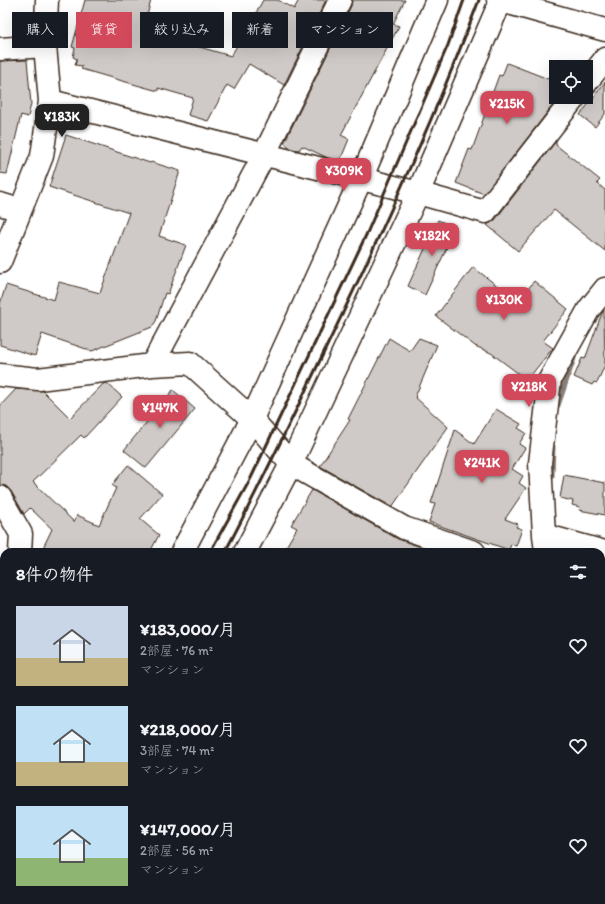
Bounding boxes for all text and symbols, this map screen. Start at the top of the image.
chip: 購入 [12,12,68,48]
chip: 賃貸 [76,12,132,48]
chip: 絞り込み [140,12,224,48]
chip: 新着 [232,12,288,48]
chip: マンション [296,12,393,48]
map controls [549,60,593,104]
button: locate [549,60,593,104]
pin: ¥215K [479,91,535,125]
text: ¥215K [489,96,525,111]
pin: ¥183K [34,104,90,138]
text: ¥183K [44,109,80,124]
pin: ¥309K [316,158,372,192]
text: ¥309K [325,163,363,178]
pin: ¥182K [404,223,460,257]
text: ¥182K [414,228,450,243]
pin: ¥130K [476,287,532,321]
text: ¥130K [486,292,522,307]
pin: ¥218K [501,374,557,408]
text: ¥218K [511,379,547,394]
pin: ¥147K [132,395,188,429]
text: ¥147K [142,400,178,415]
pin: ¥241K [454,450,510,484]
text: ¥241K [464,455,500,470]
icon: filters [567,561,589,583]
text: 8件の物件 [16,564,93,584]
text: ¥183,000/月 [140,619,236,639]
icon: home [48,622,96,670]
icon: heart [567,635,589,657]
text: 2部屋 · 76 m² [140,643,213,658]
text: マンション [140,662,204,677]
text: ¥218,000/月 [140,719,235,739]
icon: home [48,722,96,770]
icon: heart [567,735,589,757]
text: 3部屋 · 74 m² [140,743,214,758]
text: マンション [140,762,204,777]
text: ¥147,000/月 [140,819,236,839]
icon: home [48,822,96,870]
icon: heart [567,835,589,857]
text: 2部屋 · 56 m² [140,843,213,858]
text: マンション [140,862,204,877]

